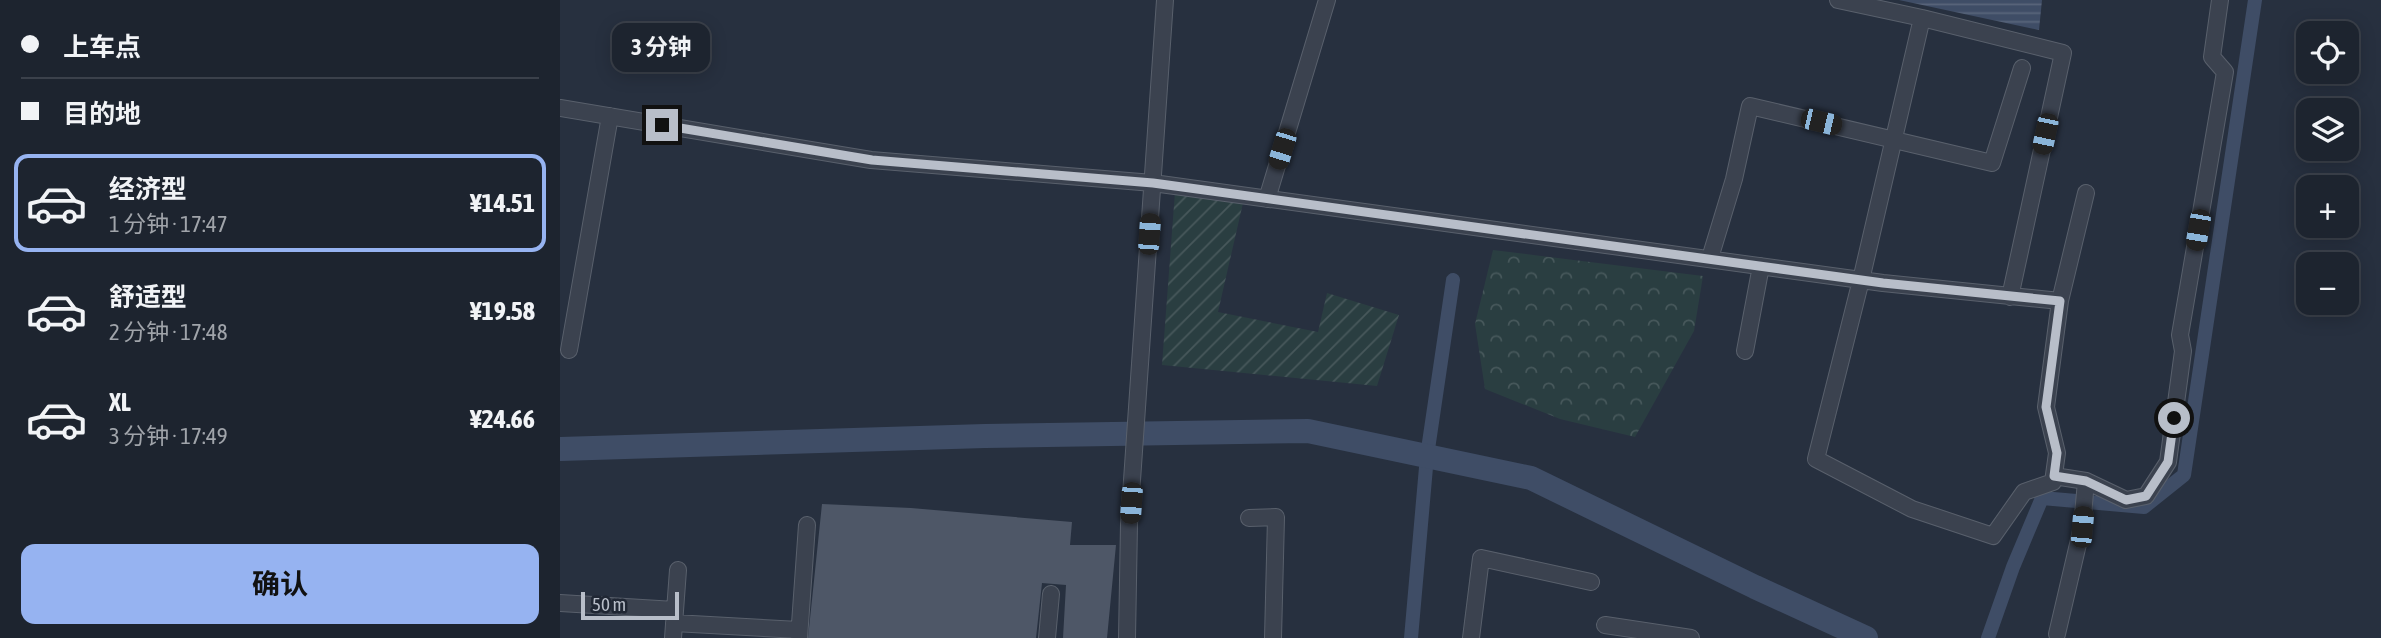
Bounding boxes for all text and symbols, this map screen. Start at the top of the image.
map controls [2296,21,2359,315]
button: locate [2296,21,2359,84]
callout: 3 分钟 [613,24,711,72]
text: 上车点 [63,32,141,62]
text: 3 分钟 [631,34,691,60]
button: layers [2296,98,2359,161]
text: 目的地 [63,99,141,129]
car [1799,107,1844,137]
route end [646,109,678,141]
car [2031,111,2060,157]
car [1266,126,1299,172]
icon: car [25,172,88,235]
text: 经济型 [109,174,187,204]
button: + [2296,175,2359,238]
text: ¥14.51 [470,188,535,218]
car [2185,207,2212,253]
text: 1 分钟 · 17:47 [109,211,228,237]
car [1138,212,1161,256]
button: − [2296,252,2359,315]
icon: car [25,280,88,343]
text: 舒适型 [109,282,187,312]
text: ¥19.58 [470,296,535,326]
text: 2 分钟 · 17:48 [109,319,228,345]
text: XL [109,387,131,417]
icon: car [25,388,88,451]
route start [2158,402,2190,434]
text: ¥24.66 [470,404,535,434]
text: 3 分钟 · 17:49 [109,423,228,449]
car [1120,481,1143,525]
car [2070,505,2095,549]
button: 确认 [21,544,539,624]
scale bar [581,589,679,621]
text: 50 m [592,593,626,615]

